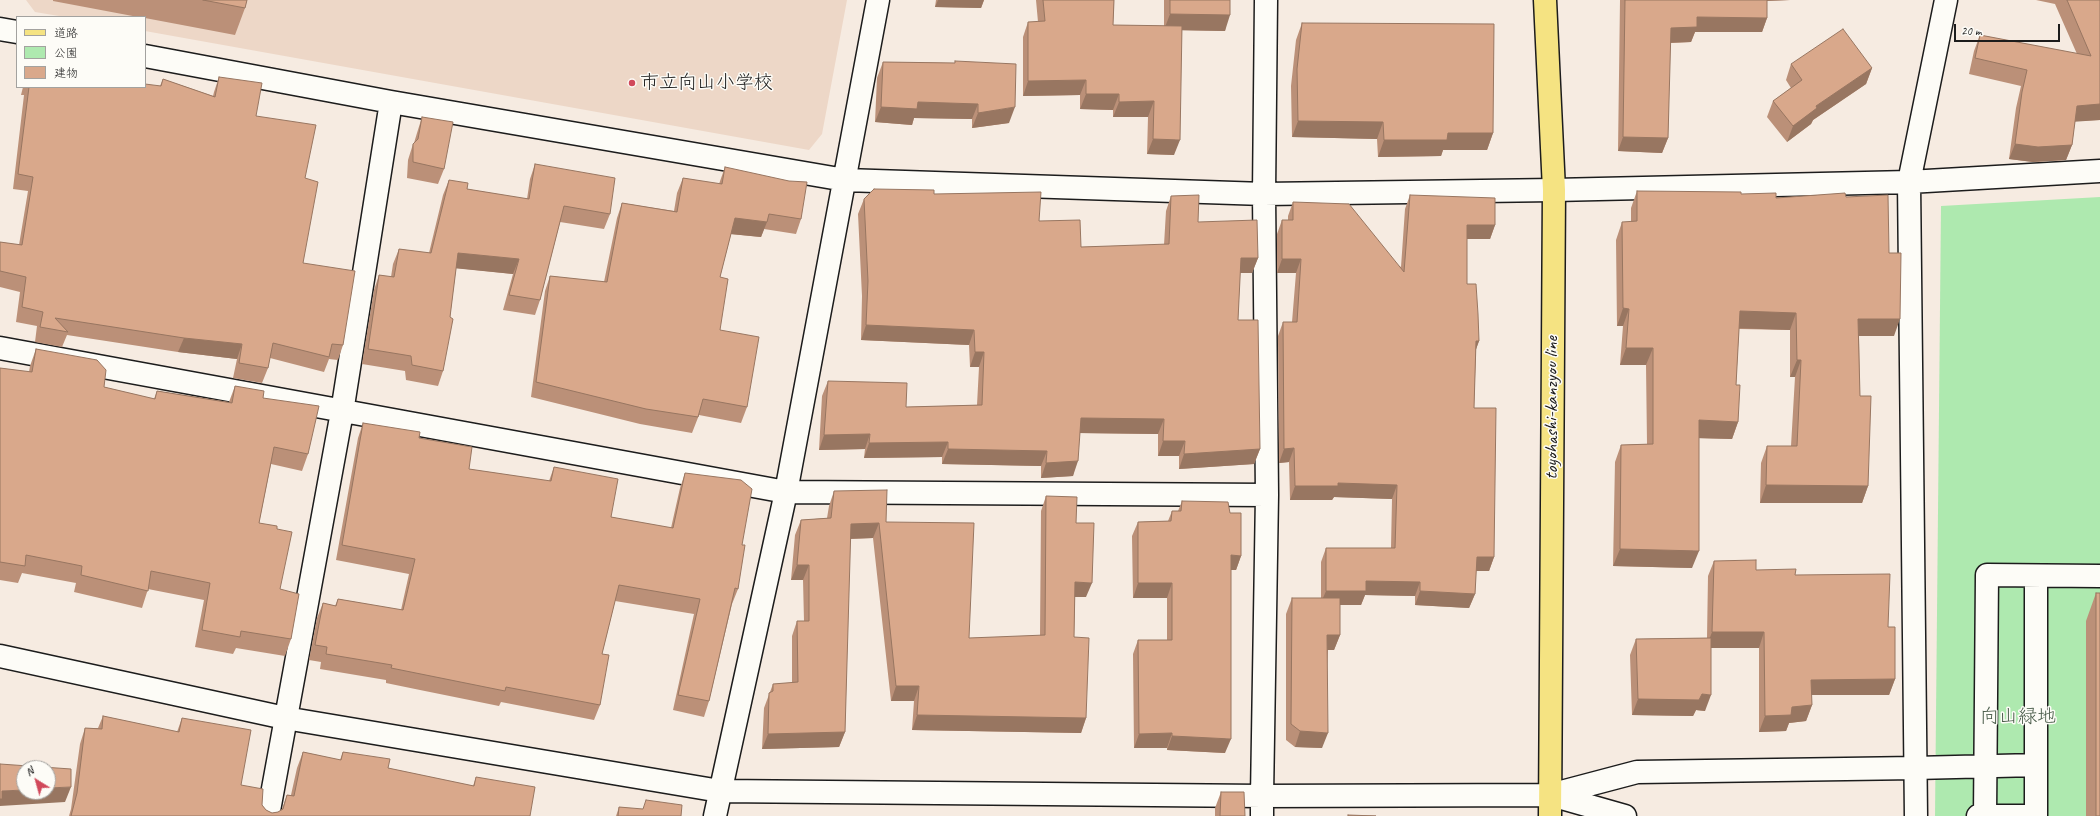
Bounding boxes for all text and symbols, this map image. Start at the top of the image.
legend [16,16,146,88]
scale bar [1956,16,2062,42]
text: 20 m [1961,23,1981,39]
text: 道路 [54,25,78,41]
text: 公園 [54,45,78,61]
text: 建物 [54,65,78,81]
place label: 市立向山小学校 [640,72,773,94]
marker: 市立向山小学校 [627,78,637,88]
street label: toyohashi-kanzyou line [1541,336,1563,480]
park label: 向山緑地 [1980,706,2056,728]
north arrow [16,760,56,800]
text: N [22,764,36,779]

